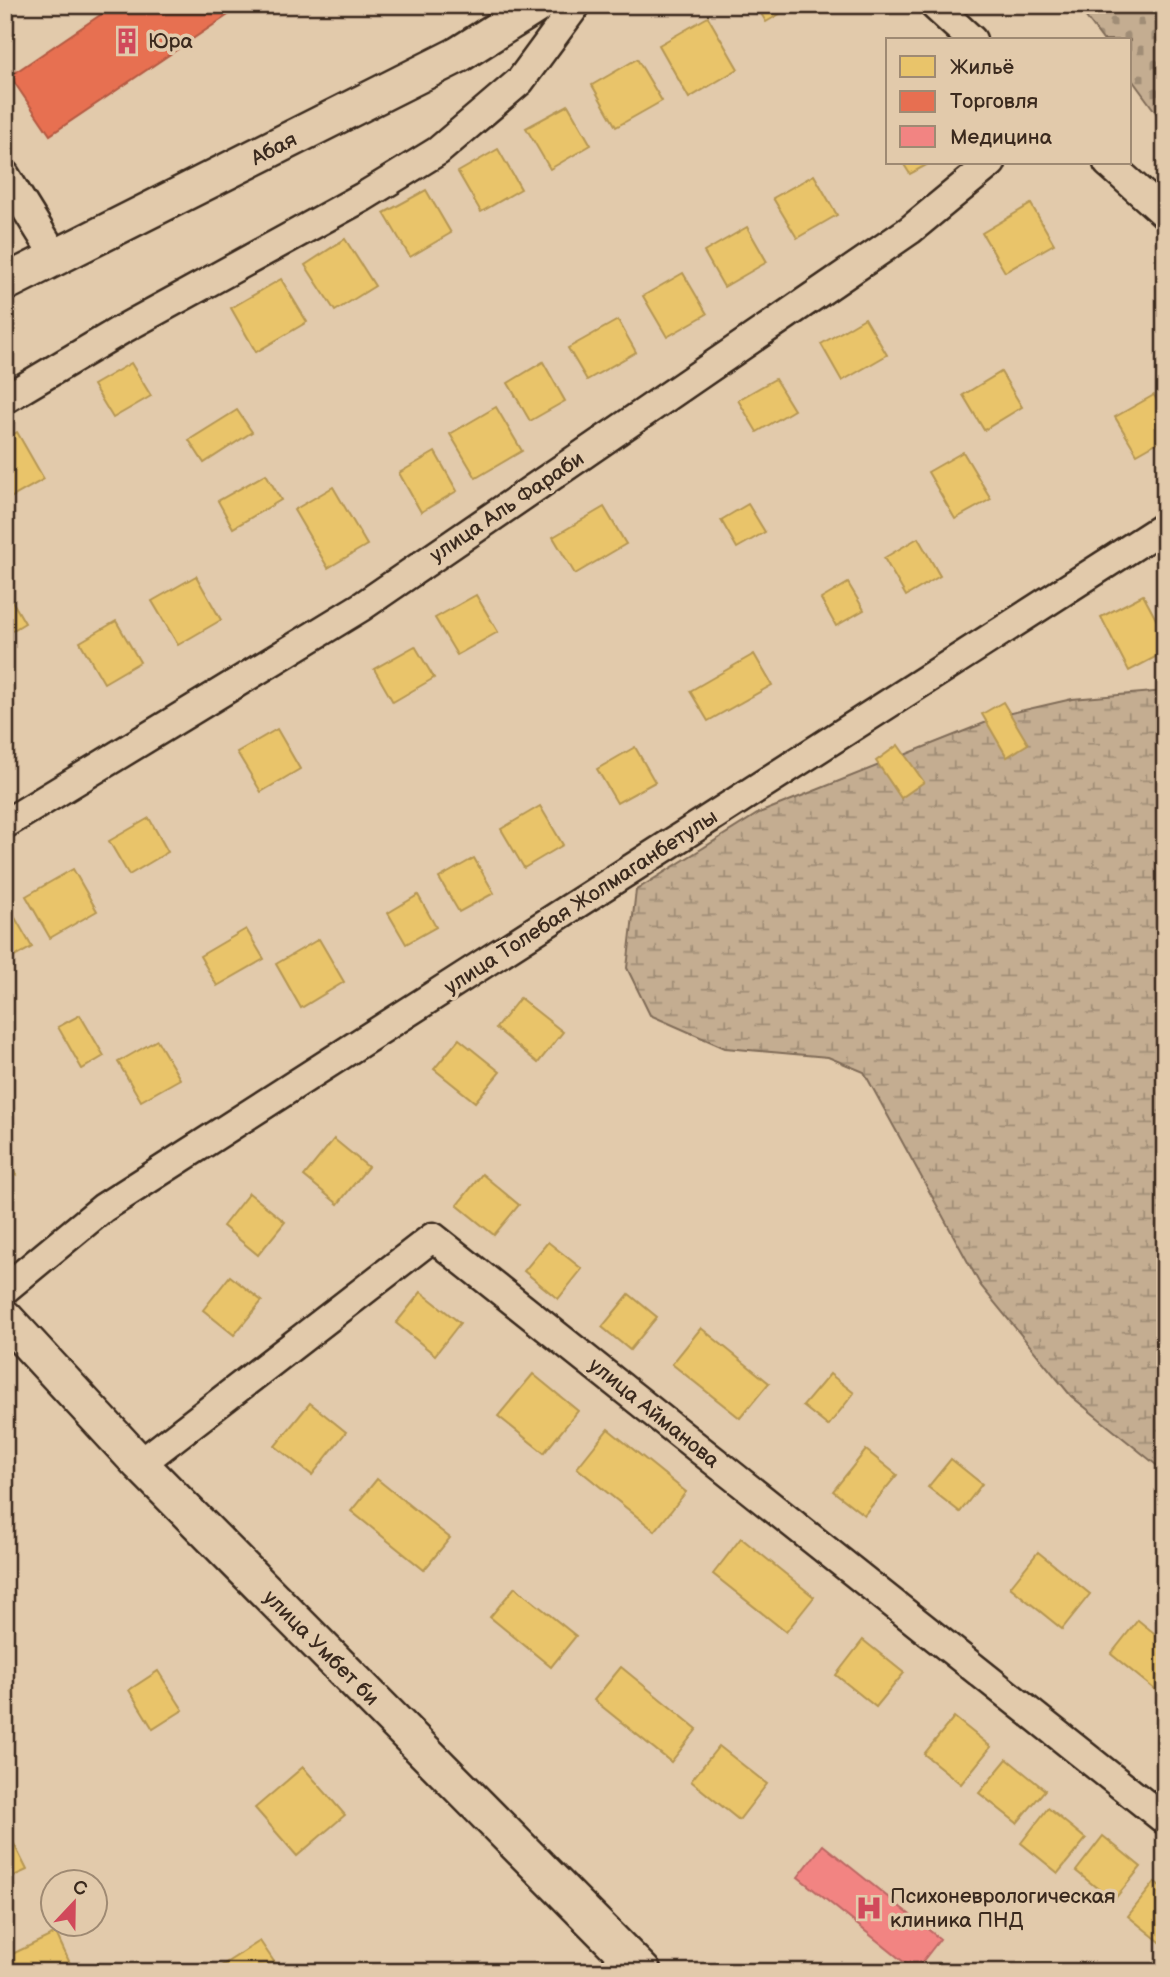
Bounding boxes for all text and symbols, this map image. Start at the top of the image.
building icon: Юра [112,26,142,56]
place label: Юра [148,29,193,54]
legend [886,38,1132,164]
text: Жильё [950,55,1014,80]
text: Торговля [950,89,1038,114]
text: Медицина [950,125,1053,150]
street label: Абая [246,127,301,172]
street label: улица Аль Фараби [425,446,589,568]
street label: улица Толебая Жолмаганбетулы [440,804,722,1000]
street label: улица Айманова [584,1353,725,1474]
street label: улица Умбет би [258,1585,384,1711]
north arrow [38,1868,108,1938]
text: С [69,1875,90,1902]
place label: Психоневрологическая клиника ПНД [890,1884,1116,1933]
hospital icon: Психоневрологическая клиника ПНД [854,1893,884,1923]

